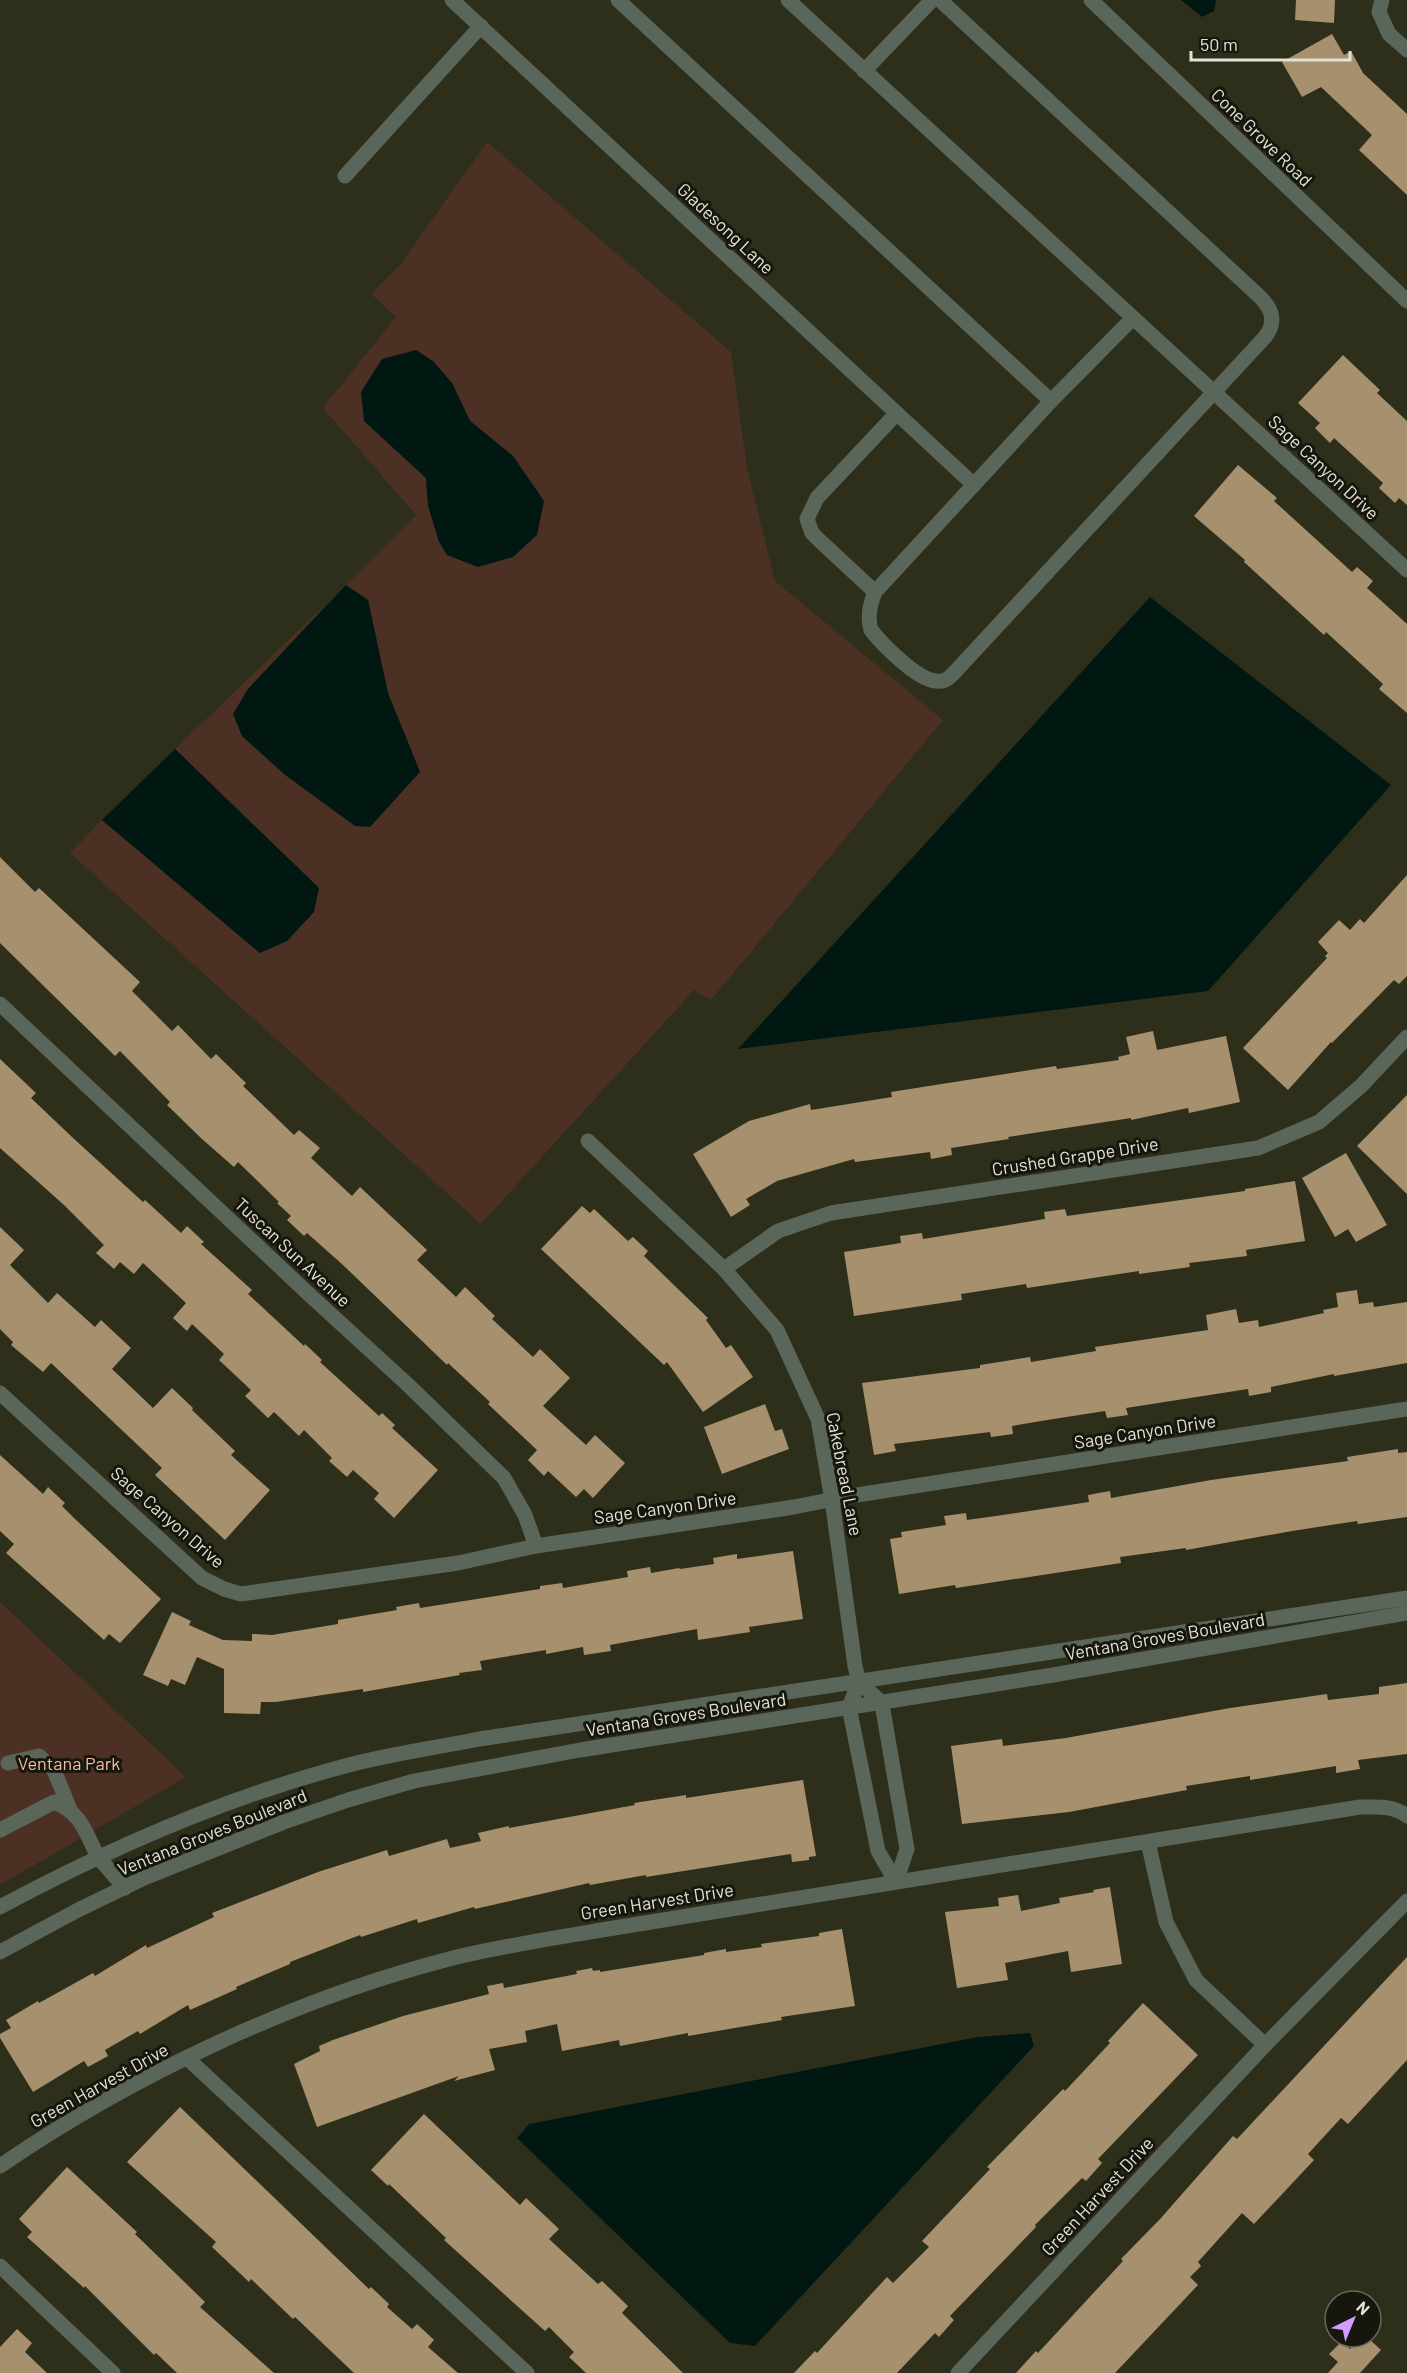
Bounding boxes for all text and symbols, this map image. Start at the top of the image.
scale bar [1191,24,1350,62]
text: 50 m [1200,33,1238,55]
street label: Cone Grove Road [1207,83,1317,191]
street label: Gladesong Lane [673,178,779,278]
street label: Sage Canyon Drive [1264,410,1384,524]
street label: Crushed Grappe Drive [990,1132,1160,1180]
street label: Tuscan Sun Avenue [231,1193,355,1311]
street label: Sage Canyon Drive [1073,1409,1217,1453]
street label: Cakebread Lane [822,1410,868,1538]
street label: Sage Canyon Drive [107,1462,229,1572]
street label: Sage Canyon Drive [593,1486,737,1528]
street label: Ventana Groves Boulevard [1064,1608,1266,1664]
street label: Ventana Groves Boulevard [584,1687,788,1741]
park label: Ventana Park [18,1752,120,1774]
street label: Ventana Groves Boulevard [114,1784,310,1880]
street label: Green Harvest Drive [579,1878,735,1924]
street label: Green Harvest Drive [26,2038,172,2132]
street label: Green Harvest Drive [1036,2132,1158,2260]
north arrow [1323,2289,1383,2349]
text: N [1353,2297,1374,2318]

